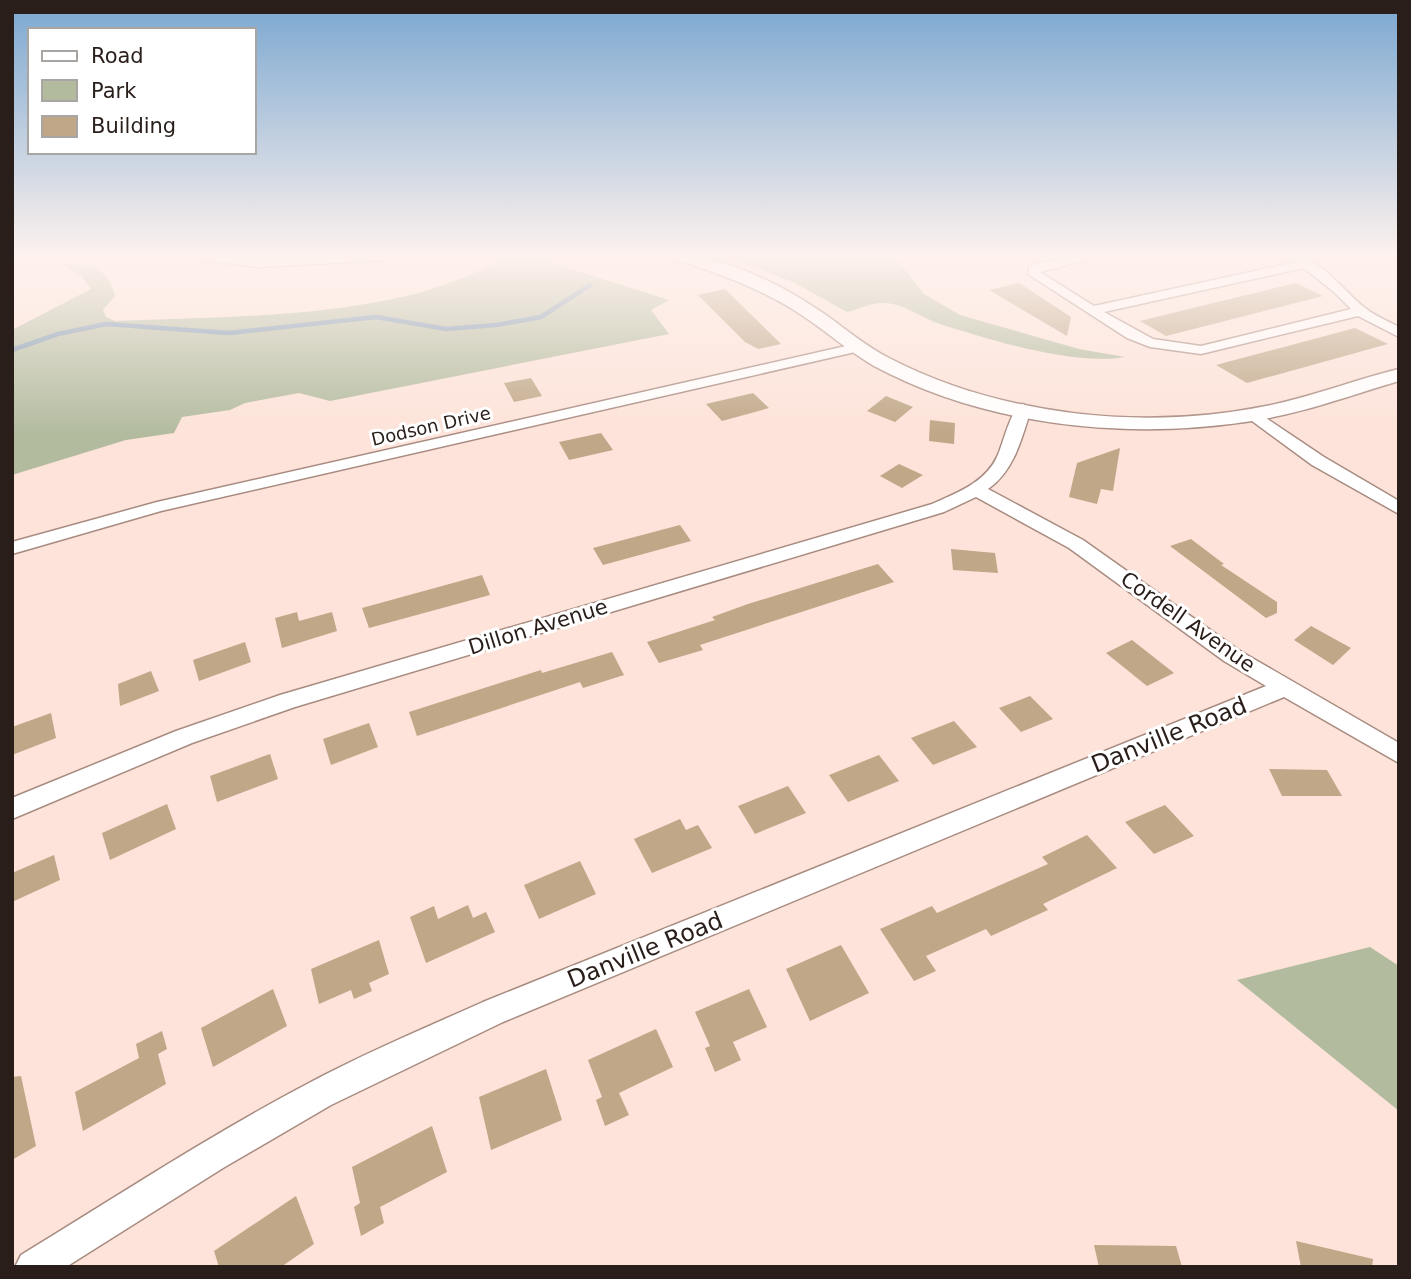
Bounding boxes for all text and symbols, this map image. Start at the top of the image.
legend [28,28,256,154]
text: Road [91,44,144,68]
text: Park [91,79,137,103]
text: Building [91,114,176,138]
street label: Dodson Drive [369,402,493,450]
street label: Cordell Avenue [1116,567,1260,677]
street label: Dillon Avenue [465,594,611,660]
street label: Danville Road [1087,691,1251,779]
street label: Danville Road [563,906,727,994]

